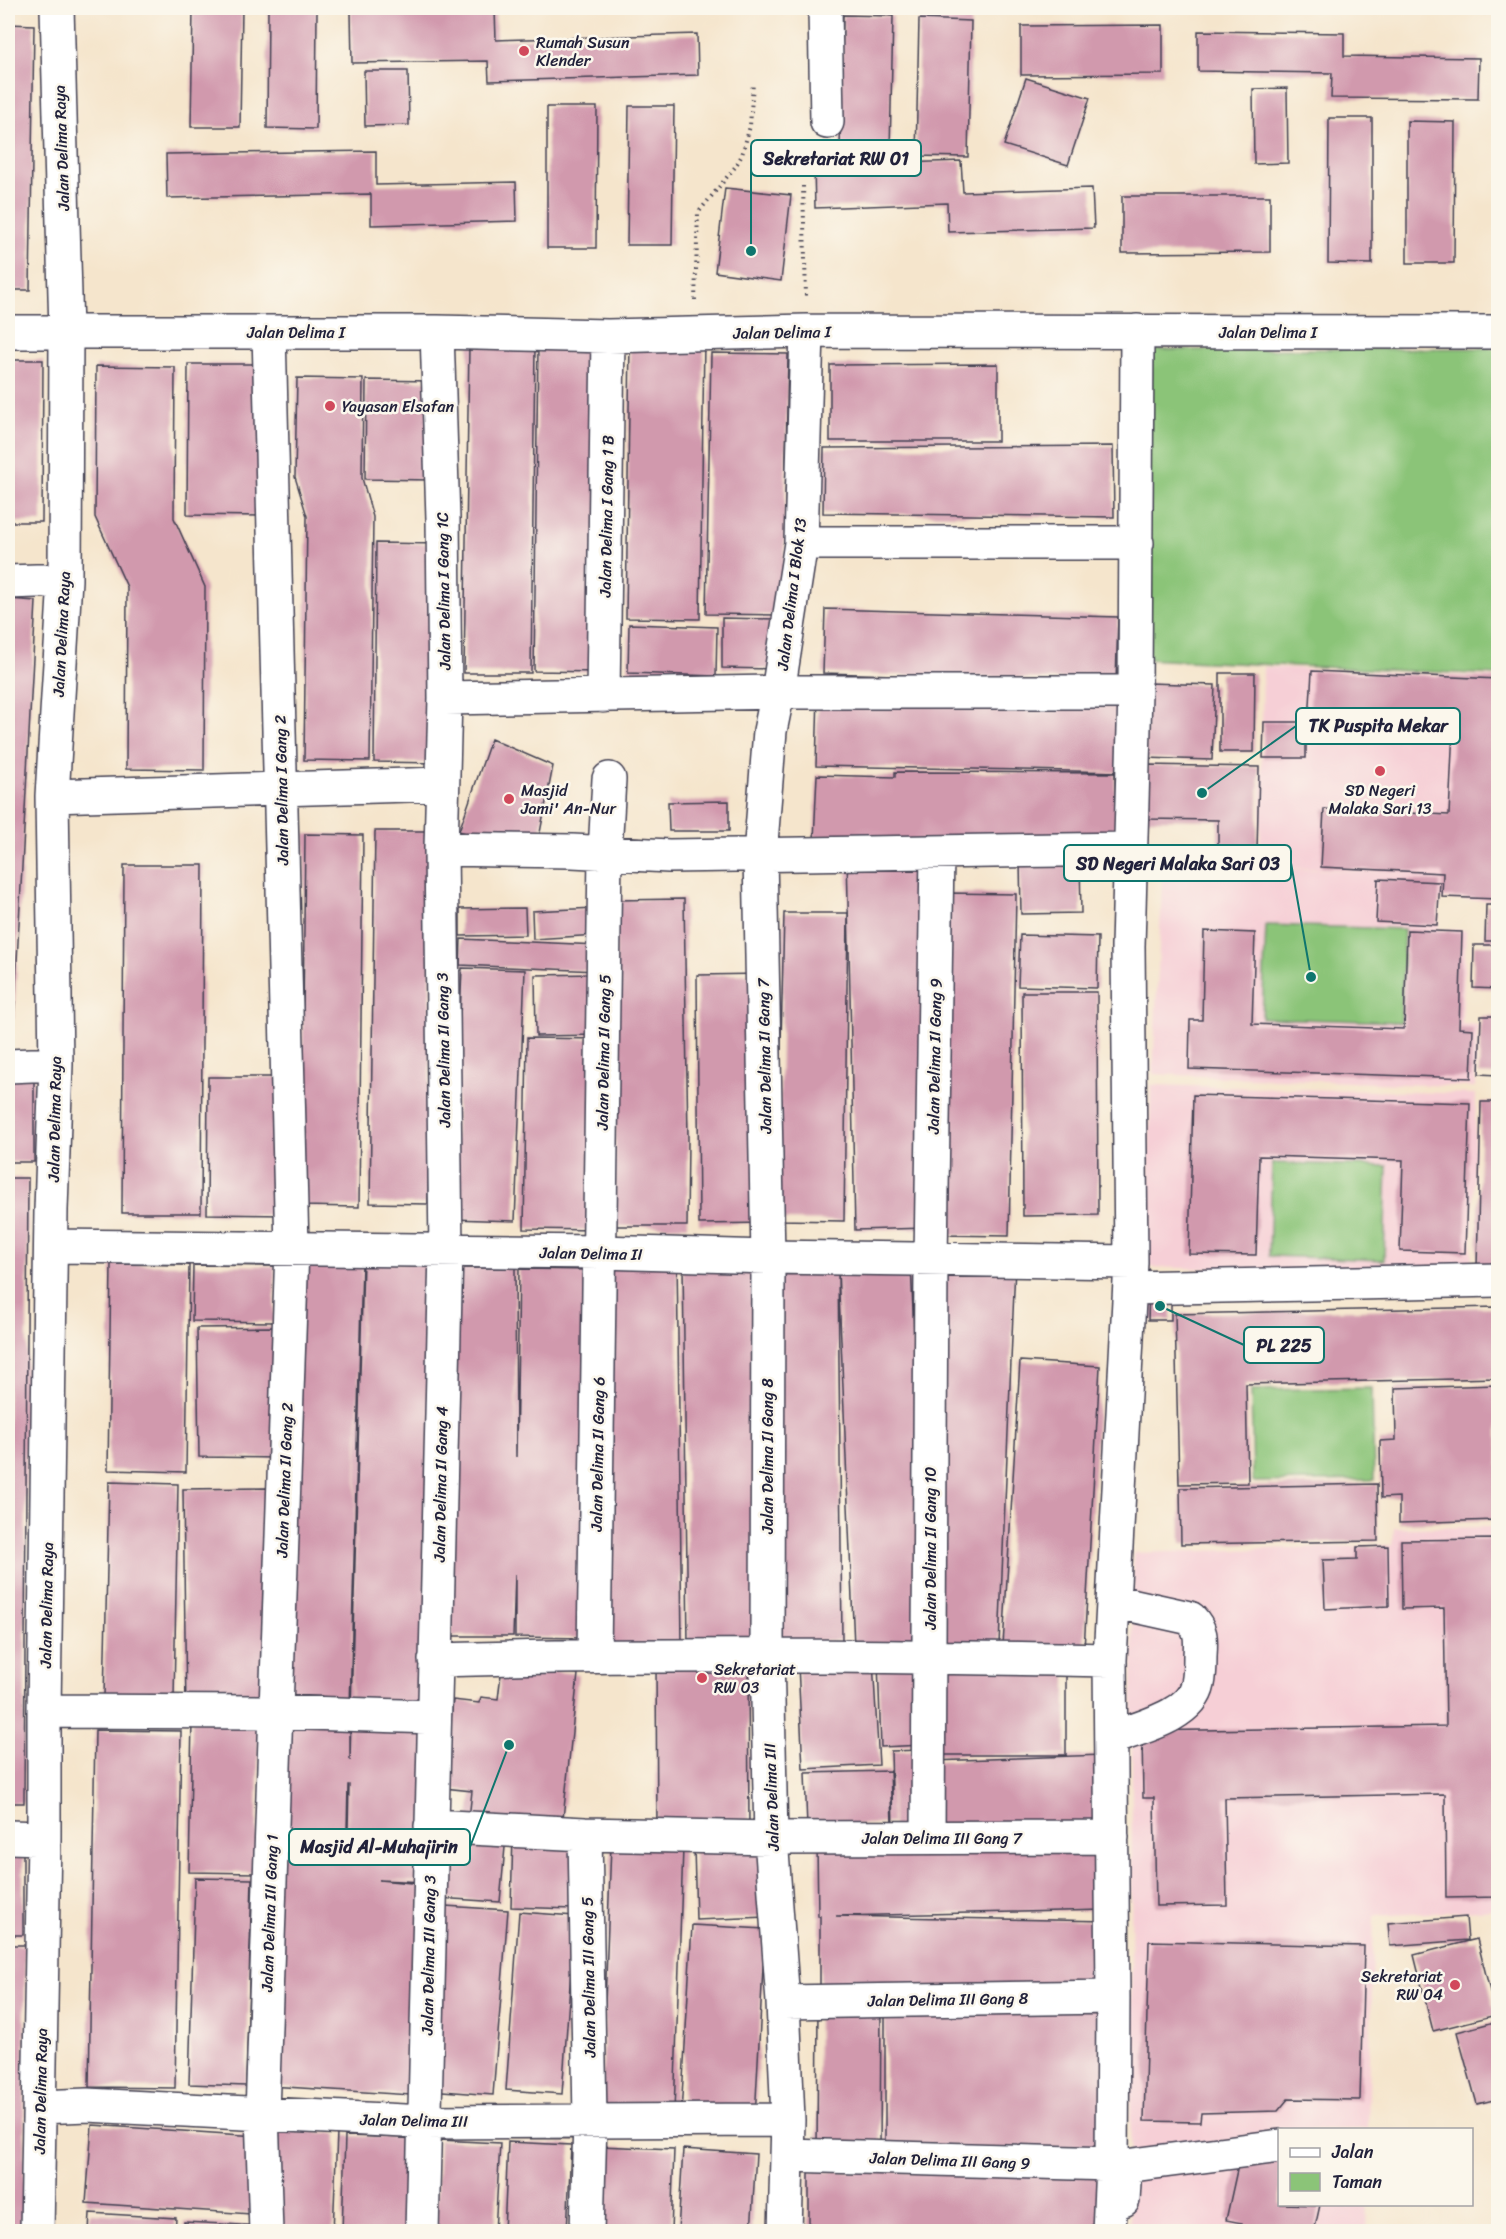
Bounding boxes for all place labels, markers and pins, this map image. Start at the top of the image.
place label: Rumah Susun Klender [536,28,630,75]
marker: Rumah Susun Klender [517,44,531,58]
callout: Sekretariat RW 01 [751,140,921,176]
place label: Yayasan Elsafan [342,392,455,421]
marker: Yayasan Elsafan [323,399,337,413]
callout: TK Puspita Mekar [1296,708,1460,744]
marker: SD Negeri Malaka Sari 13 [1373,764,1387,778]
place label: Masjid Jami' An-Nur [520,776,618,823]
place label: SD Negeri Malaka Sari 13 [1328,776,1432,823]
marker: Masjid Jami' An-Nur [502,792,516,806]
callout: SD Negeri Malaka Sari 03 [1064,845,1291,881]
callout: PL 225 [1244,1327,1324,1363]
place label: Sekretariat RW 03 [714,1655,796,1702]
marker: Sekretariat RW 03 [695,1671,709,1685]
callout: Masjid Al-Muhajirin [289,1829,470,1865]
place label: Sekretariat RW 04 [1361,1962,1443,2009]
marker: Sekretariat RW 04 [1448,1978,1462,1992]

